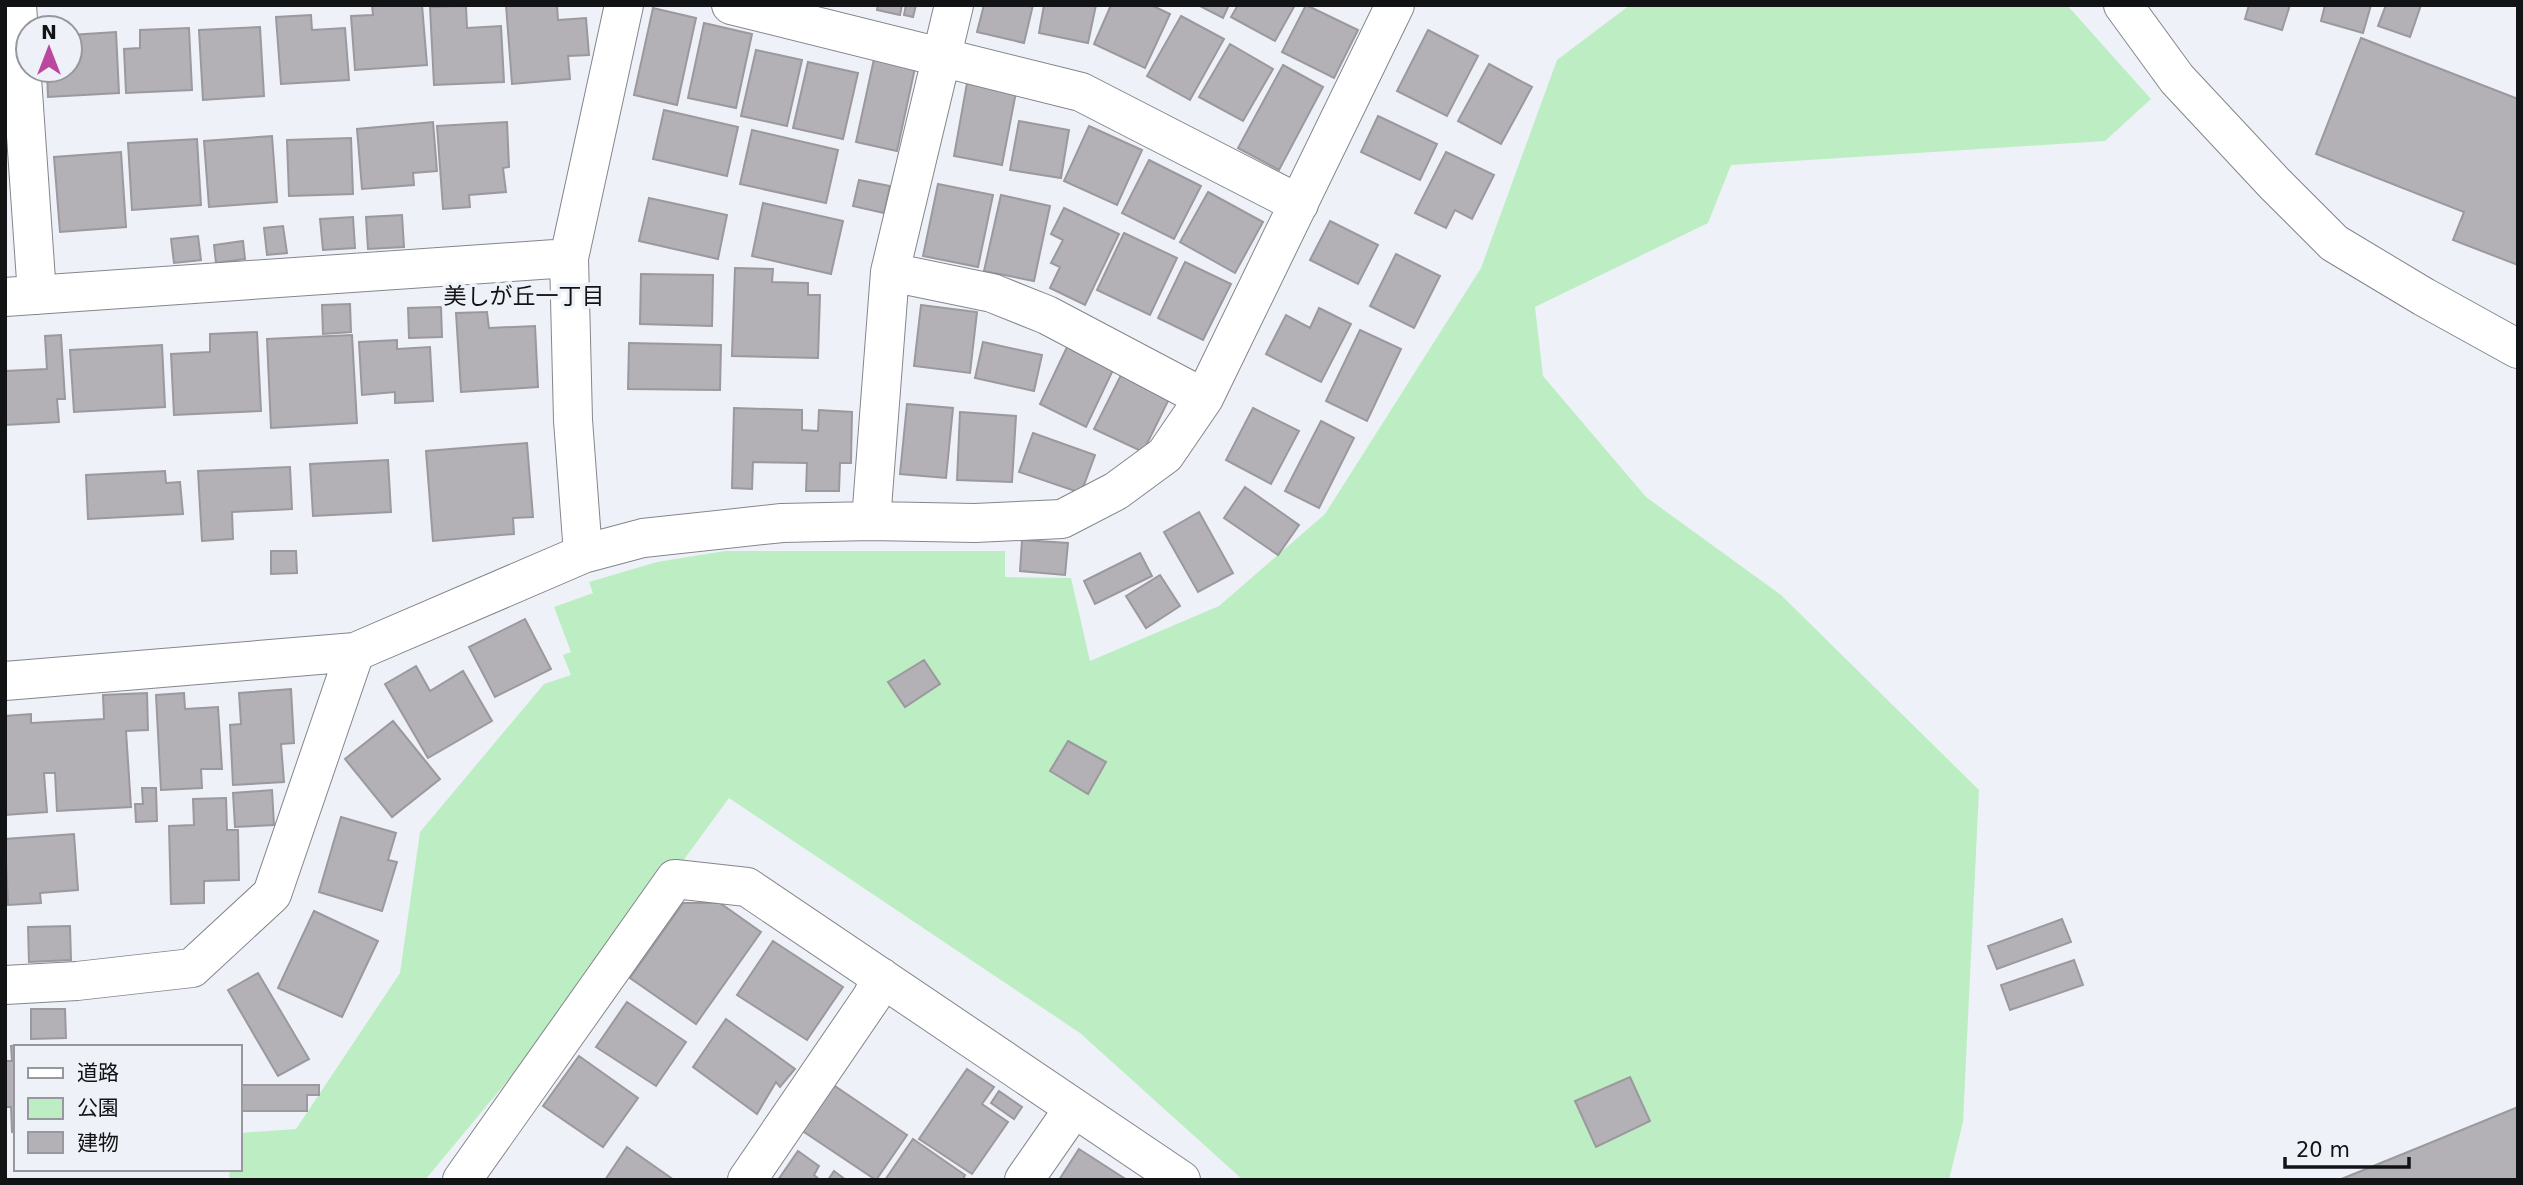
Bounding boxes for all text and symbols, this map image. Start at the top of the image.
north arrow [14,14,84,84]
text: N [41,21,57,43]
district label: 美しが丘一丁目 [444,283,605,309]
legend [14,1045,242,1171]
text: 道路 [77,1061,119,1085]
text: 公園 [77,1096,119,1120]
scale bar [2285,1126,2409,1170]
text: 建物 [77,1131,119,1155]
text: 20 m [2296,1138,2350,1162]

